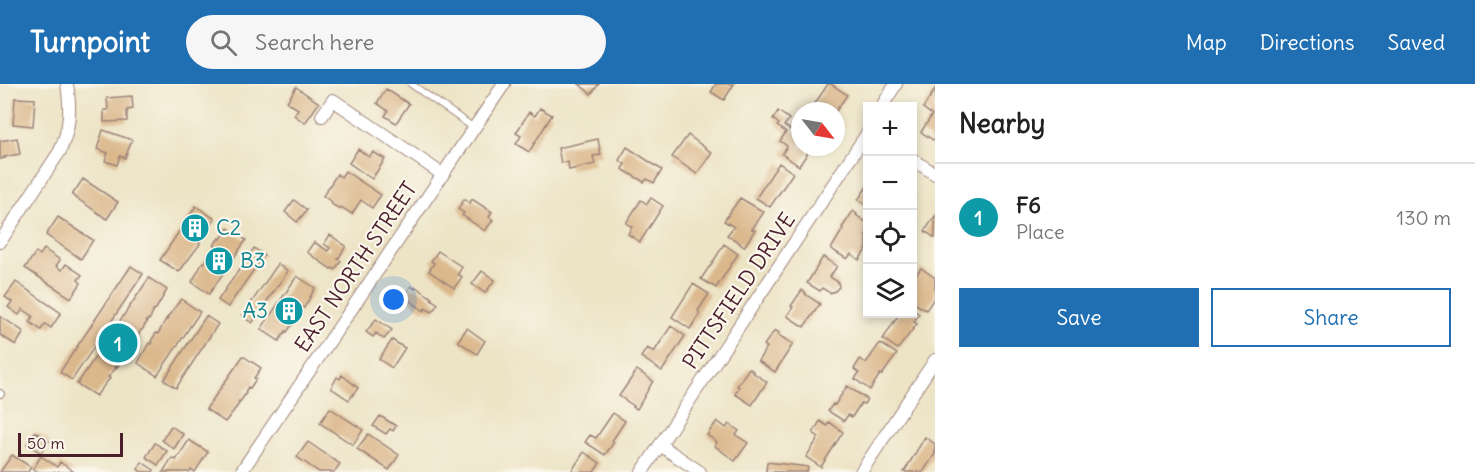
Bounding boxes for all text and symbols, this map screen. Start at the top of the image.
search box [186,15,606,69]
text: Turnpoint [30,24,150,60]
icon: search [207,26,240,59]
text: Search here [255,28,374,56]
text: Map [1186,29,1227,56]
text: Directions [1260,29,1354,56]
text: Saved [1387,29,1445,56]
north arrow [791,102,845,156]
map controls [863,102,917,318]
button: + [863,102,917,156]
text: Nearby [959,107,1045,140]
button: − [863,156,917,210]
street label: EAST NORTH STREET [289,176,423,357]
text: F6 [1016,191,1041,219]
text: 1 [975,205,982,230]
text: 130 m [1396,205,1451,230]
street label: PITTSFIELD DRIVE [676,207,801,374]
button: locate [863,210,917,264]
building icon: C2 [179,212,211,244]
place label: C2 [216,214,241,241]
text: Place [1016,219,1064,244]
building icon: B3 [203,245,235,277]
place label: B3 [240,247,266,274]
button: layers [863,264,917,318]
your location [379,285,408,314]
button: Save [959,288,1199,347]
button: Share [1211,288,1451,347]
building icon: A3 [273,295,305,327]
place label: A3 [243,297,268,324]
pin: 1 [98,320,138,366]
scale bar [18,430,123,458]
text: 50 m [27,433,65,453]

